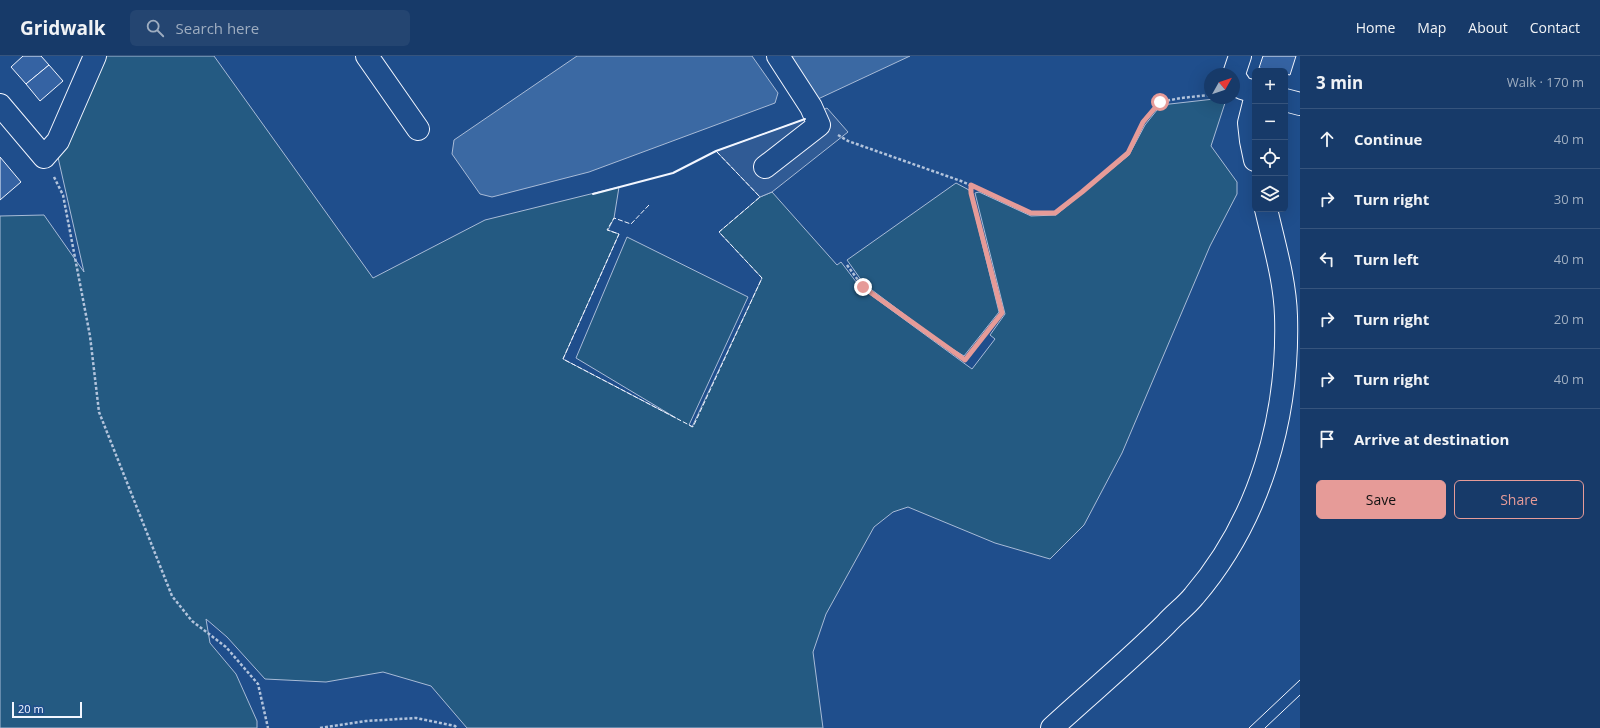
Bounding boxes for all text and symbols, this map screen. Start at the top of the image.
search box [130,10,410,46]
text: Gridwalk [20,15,106,41]
icon: search [144,17,166,39]
text: Search here [176,18,259,38]
text: Home [1356,18,1395,37]
text: Map [1417,18,1446,37]
text: About [1468,18,1508,37]
text: Contact [1530,18,1580,37]
north arrow [1204,68,1240,104]
map controls [1252,68,1288,212]
button: + [1252,68,1288,104]
text: 3 min [1316,71,1363,94]
text: Walk · 170 m [1507,73,1584,91]
route start [1151,93,1169,111]
button: − [1252,104,1288,140]
icon: ahead [1316,128,1338,150]
text: Continue [1354,129,1422,149]
text: 40 m [1554,130,1584,148]
button: locate [1252,140,1288,176]
button: layers [1252,176,1288,212]
icon: right [1316,188,1338,210]
text: Turn right [1354,189,1429,209]
text: 30 m [1554,190,1584,208]
icon: left [1316,248,1338,270]
text: Turn left [1354,249,1419,269]
text: 40 m [1554,250,1584,268]
route end [854,278,872,296]
icon: right [1316,308,1338,330]
text: Turn right [1354,309,1429,329]
text: 20 m [1554,310,1584,328]
icon: right [1316,368,1338,390]
text: Turn right [1354,369,1429,389]
text: 40 m [1554,370,1584,388]
icon: arrive [1316,428,1338,450]
text: Arrive at destination [1354,429,1509,449]
button: Save [1316,480,1446,519]
button: Share [1454,480,1584,519]
scale bar [12,700,82,719]
text: 20 m [18,701,44,716]

